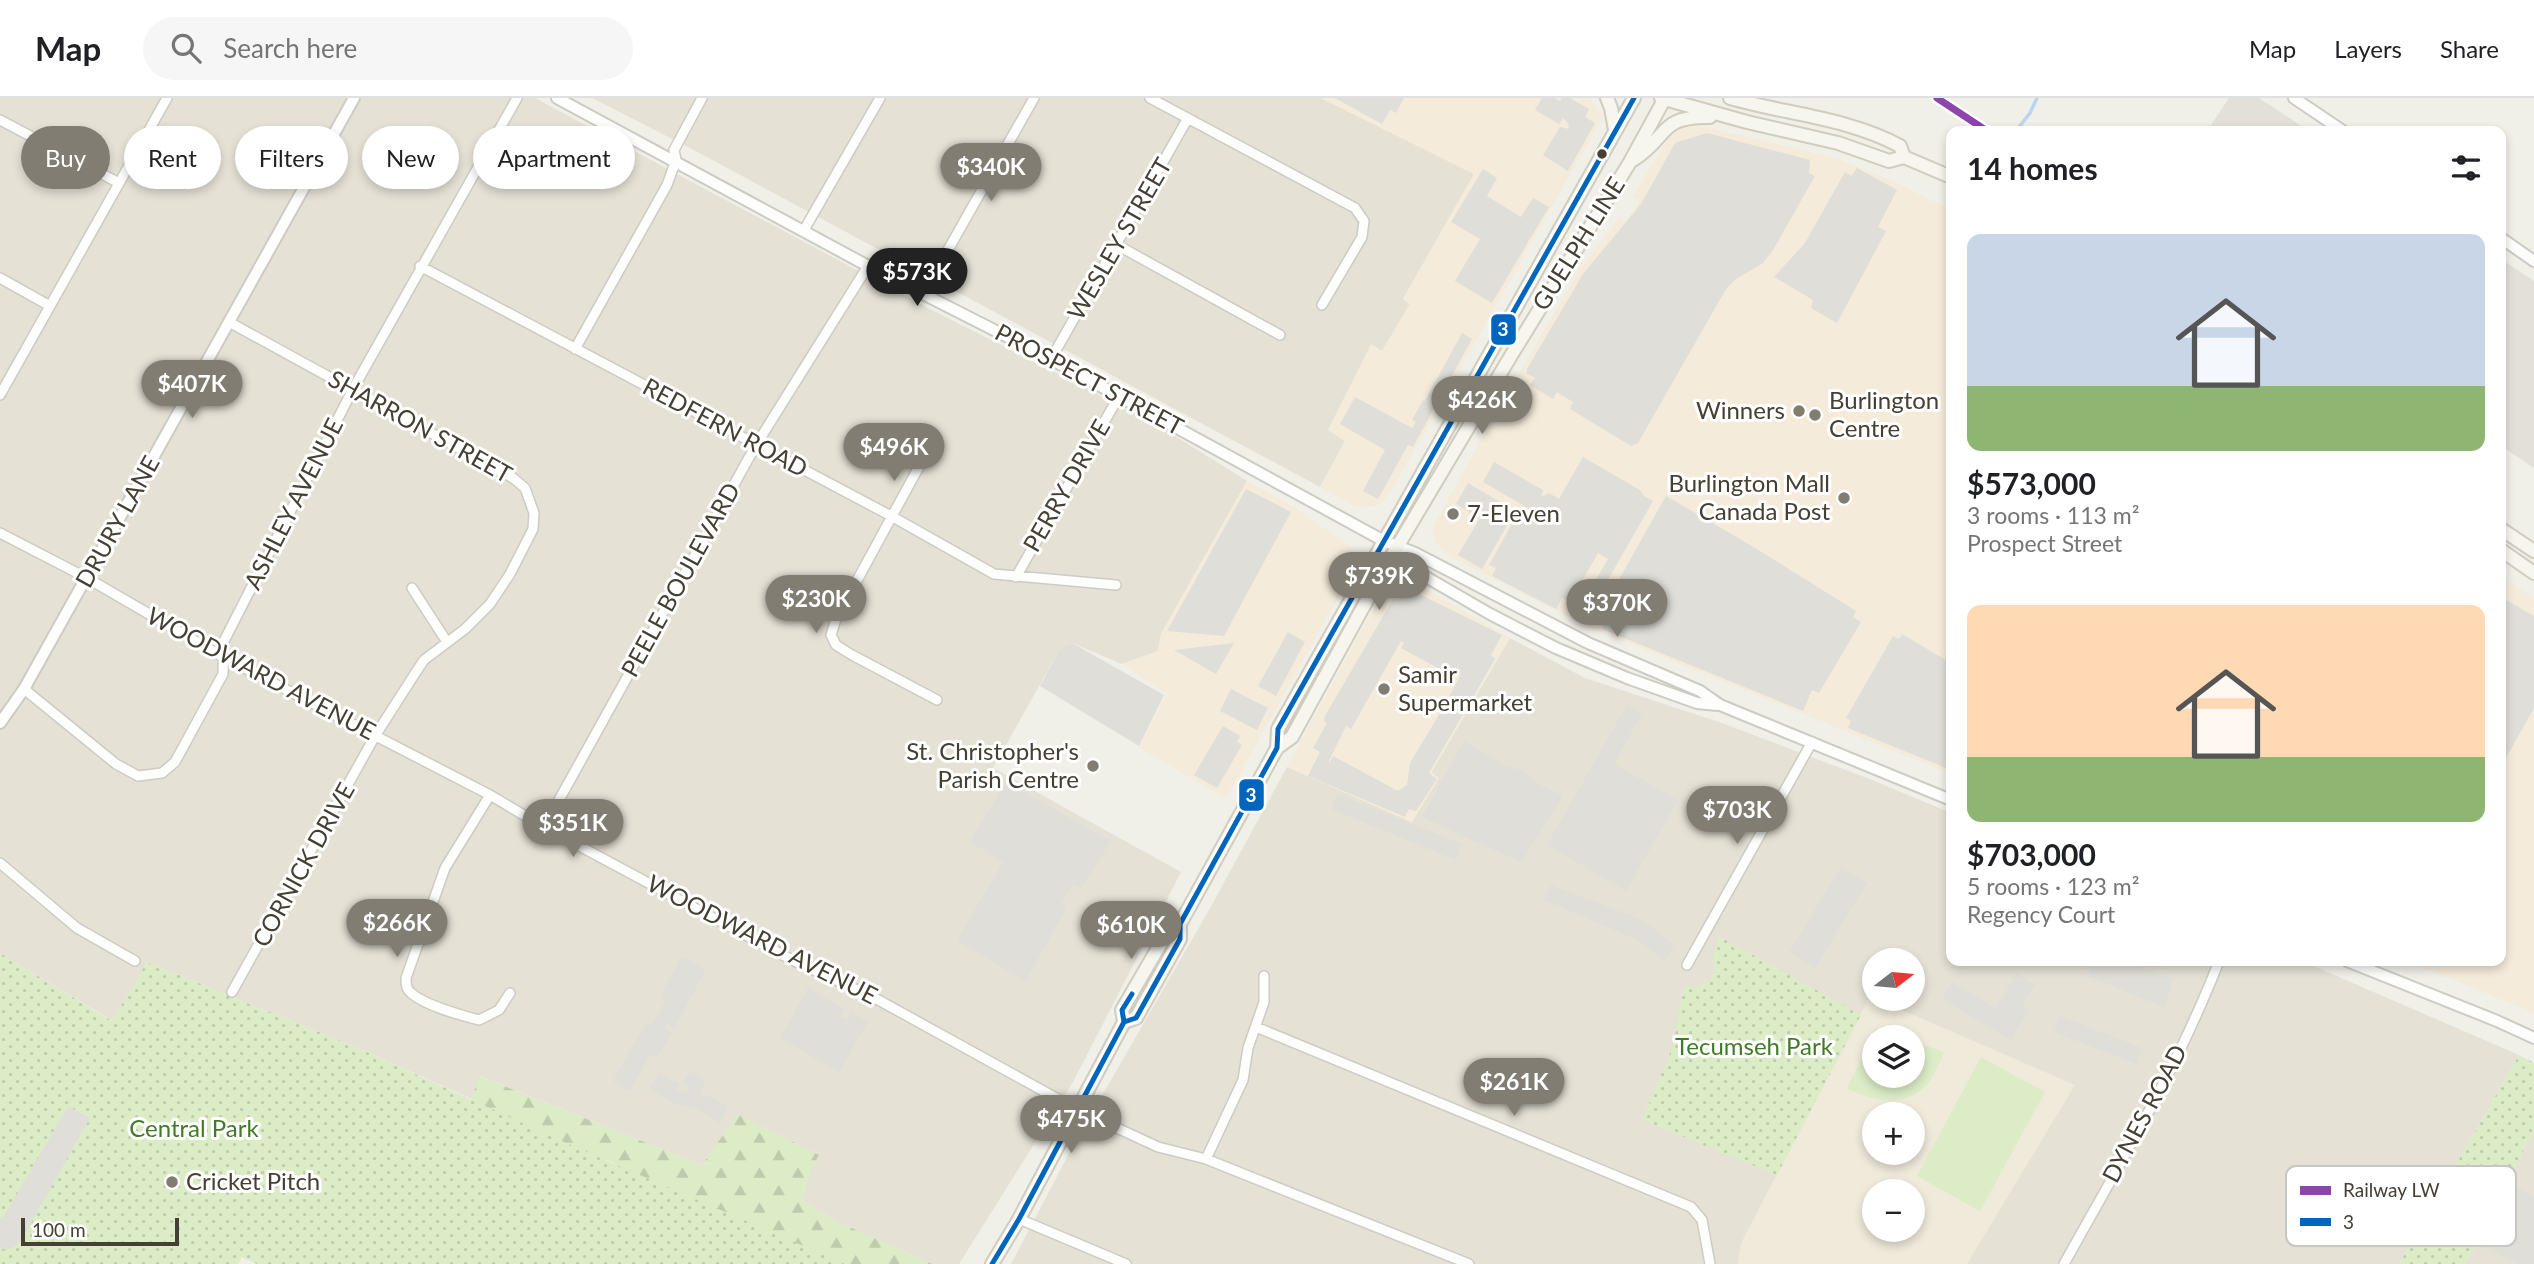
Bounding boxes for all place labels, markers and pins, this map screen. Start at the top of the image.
pin: $340K [942,144,1040,203]
unlabelled marker [1595,147,1609,161]
pin: $573K [868,248,966,308]
pin: $407K [143,360,241,420]
pin: $426K [1433,376,1531,436]
place label: Burlington Centre [1829,385,1939,442]
place label: Winners [1696,395,1785,424]
marker: Winners [1791,403,1807,419]
marker: Burlington Centre [1807,407,1823,423]
pin: $496K [845,424,943,483]
place label: Burlington Mall Canada Post [1668,468,1830,525]
marker: Burlington Mall Canada Post [1836,490,1852,506]
place label: 7-Eleven [1467,498,1560,527]
marker: 7-Eleven [1445,506,1461,522]
pin: $739K [1330,552,1428,612]
pin: $230K [767,575,865,635]
pin: $370K [1568,580,1666,639]
place label: Samir Supermarket [1398,659,1533,716]
marker: Samir Supermarket [1376,681,1392,697]
place label: St. Christopher's Parish Centre [906,736,1079,793]
marker: St. Christopher's Parish Centre [1085,758,1101,774]
pin: $703K [1688,786,1786,846]
pin: $351K [524,800,622,859]
pin: $266K [348,900,446,959]
pin: $610K [1082,902,1180,961]
pin: $261K [1465,1058,1563,1118]
pin: $475K [1022,1096,1120,1155]
place label: Cricket Pitch [186,1166,320,1195]
marker: Cricket Pitch [164,1174,180,1190]

